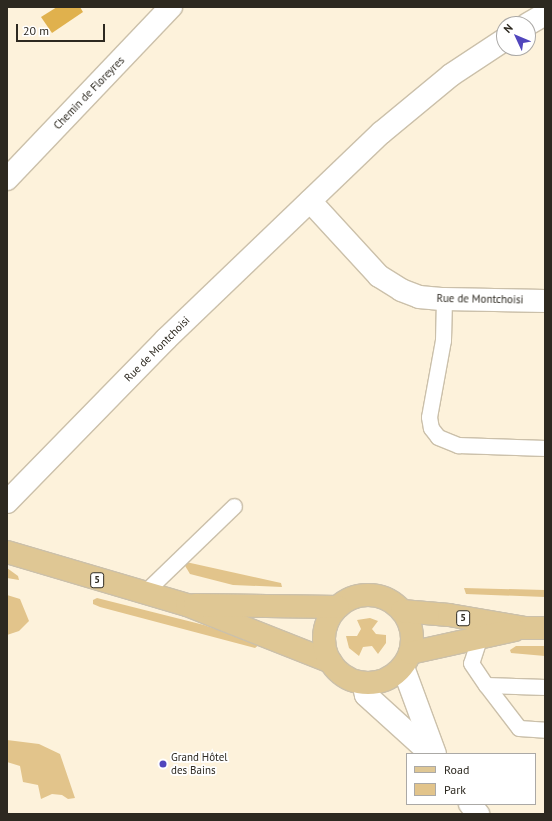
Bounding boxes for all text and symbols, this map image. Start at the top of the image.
scale bar [18,16,107,42]
north arrow [496,16,536,56]
text: N [501,21,516,36]
text: 20 m [23,23,49,38]
street label: Chemin de Floreyres [51,54,127,132]
street label: Rue de Montchoisi [436,292,524,306]
street label: Rue de Montchoisi [122,314,192,384]
road number: 5 [90,572,104,588]
road number: 5 [456,610,470,626]
place label: Grand Hôtel des Bains [171,751,227,777]
legend [406,753,536,805]
marker: Grand Hôtel des Bains [158,759,168,769]
text: Road [444,762,469,777]
text: Park [444,782,466,797]

